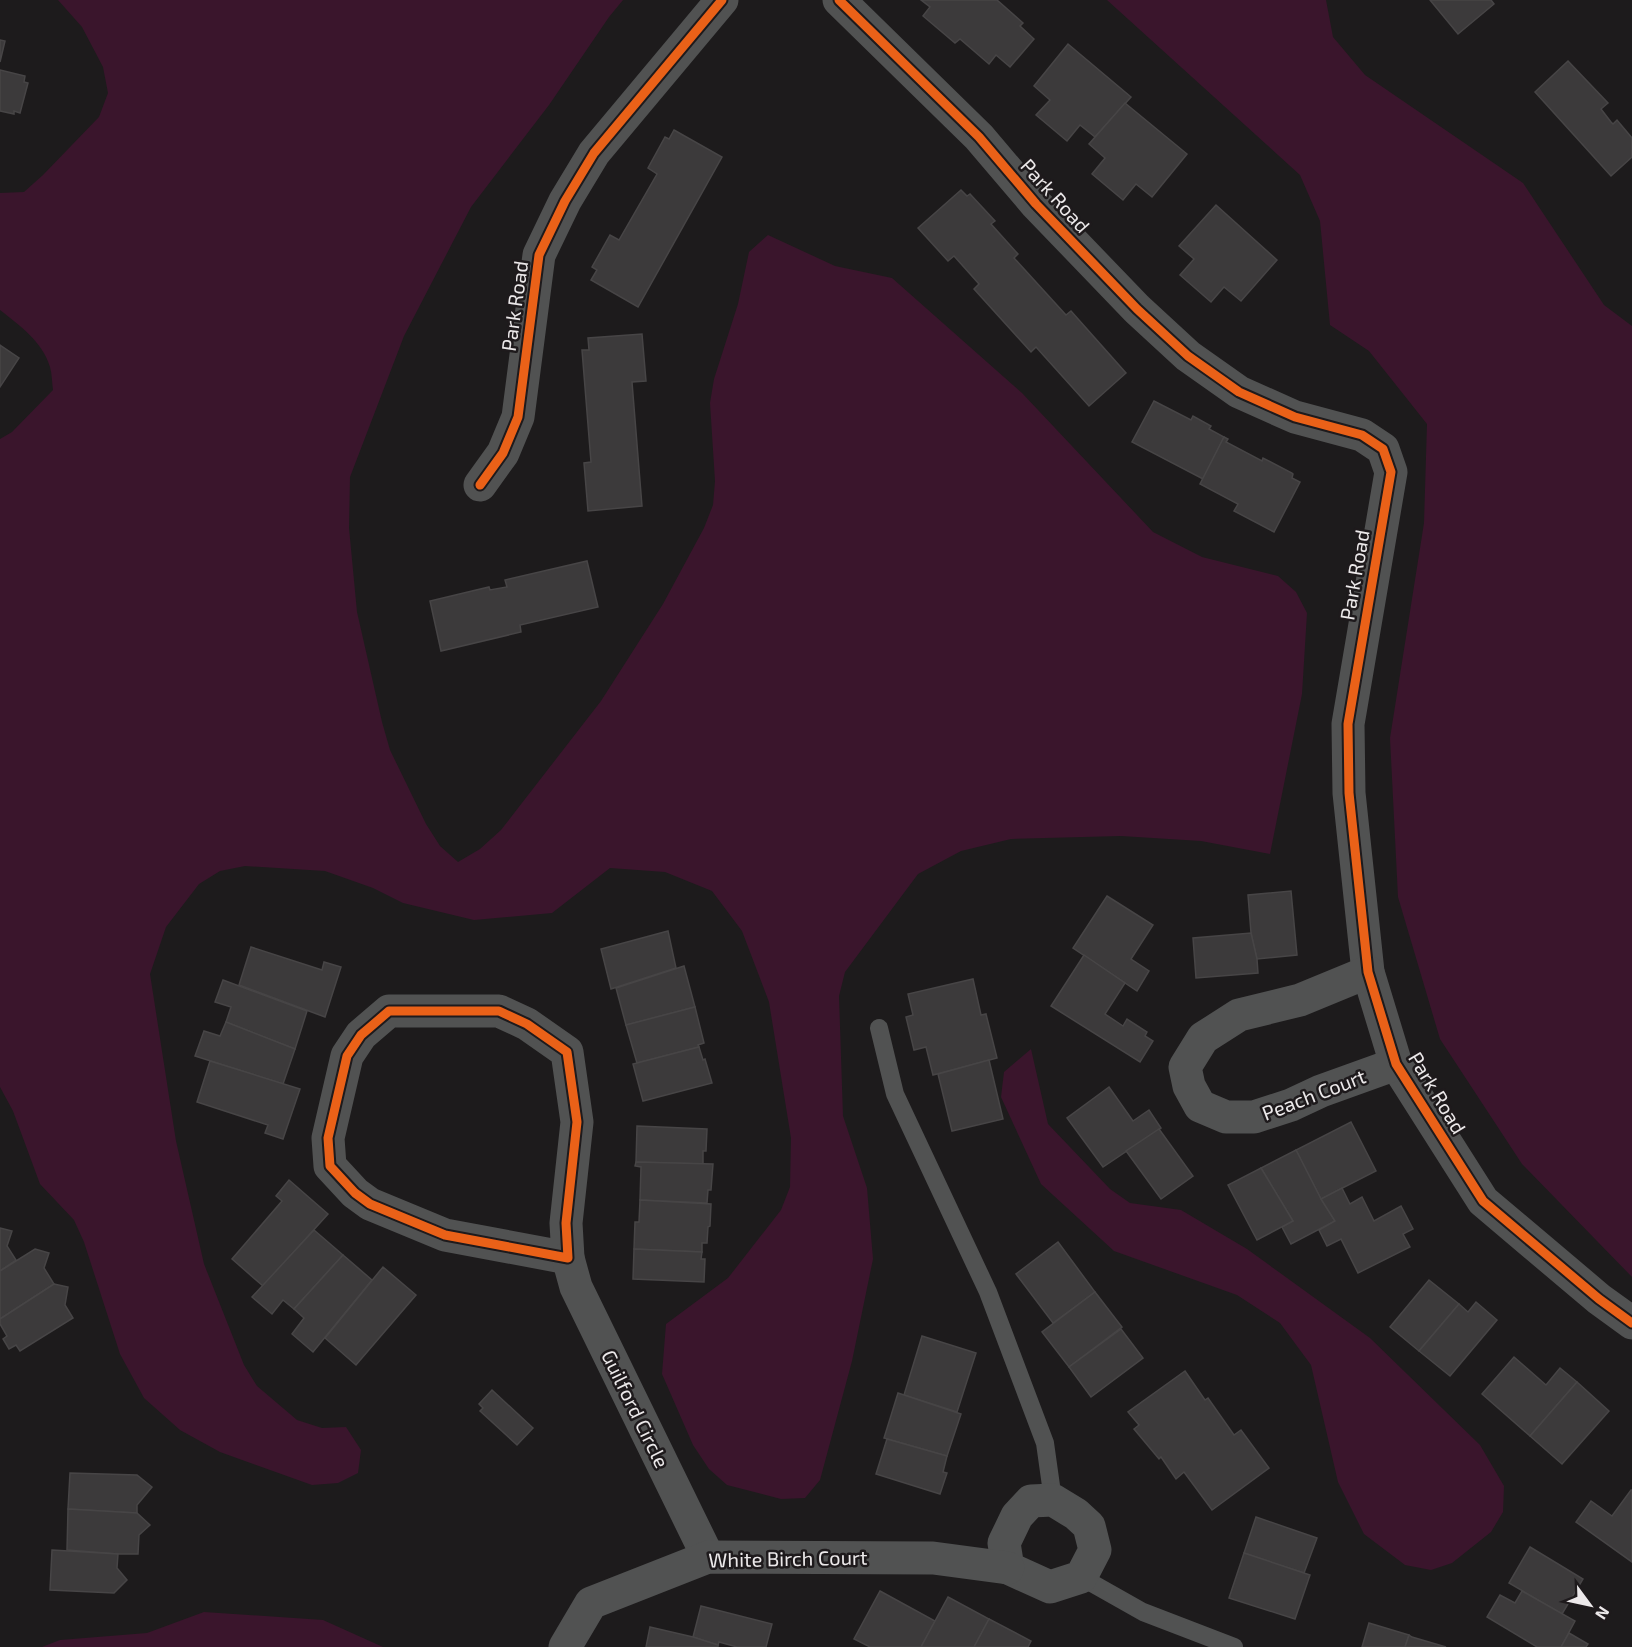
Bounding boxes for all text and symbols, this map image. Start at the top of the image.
street label: Park Road [1016,153,1095,237]
street label: Park Road [496,259,532,353]
street label: Park Road [1334,528,1374,622]
street label: Park Road [1404,1047,1472,1138]
street label: Peach Court [1258,1063,1369,1125]
street label: Guilford Circle [597,1346,675,1471]
street label: White Birch Court [708,1545,868,1571]
north arrow [1560,1575,1620,1635]
text: N [1592,1603,1614,1623]

